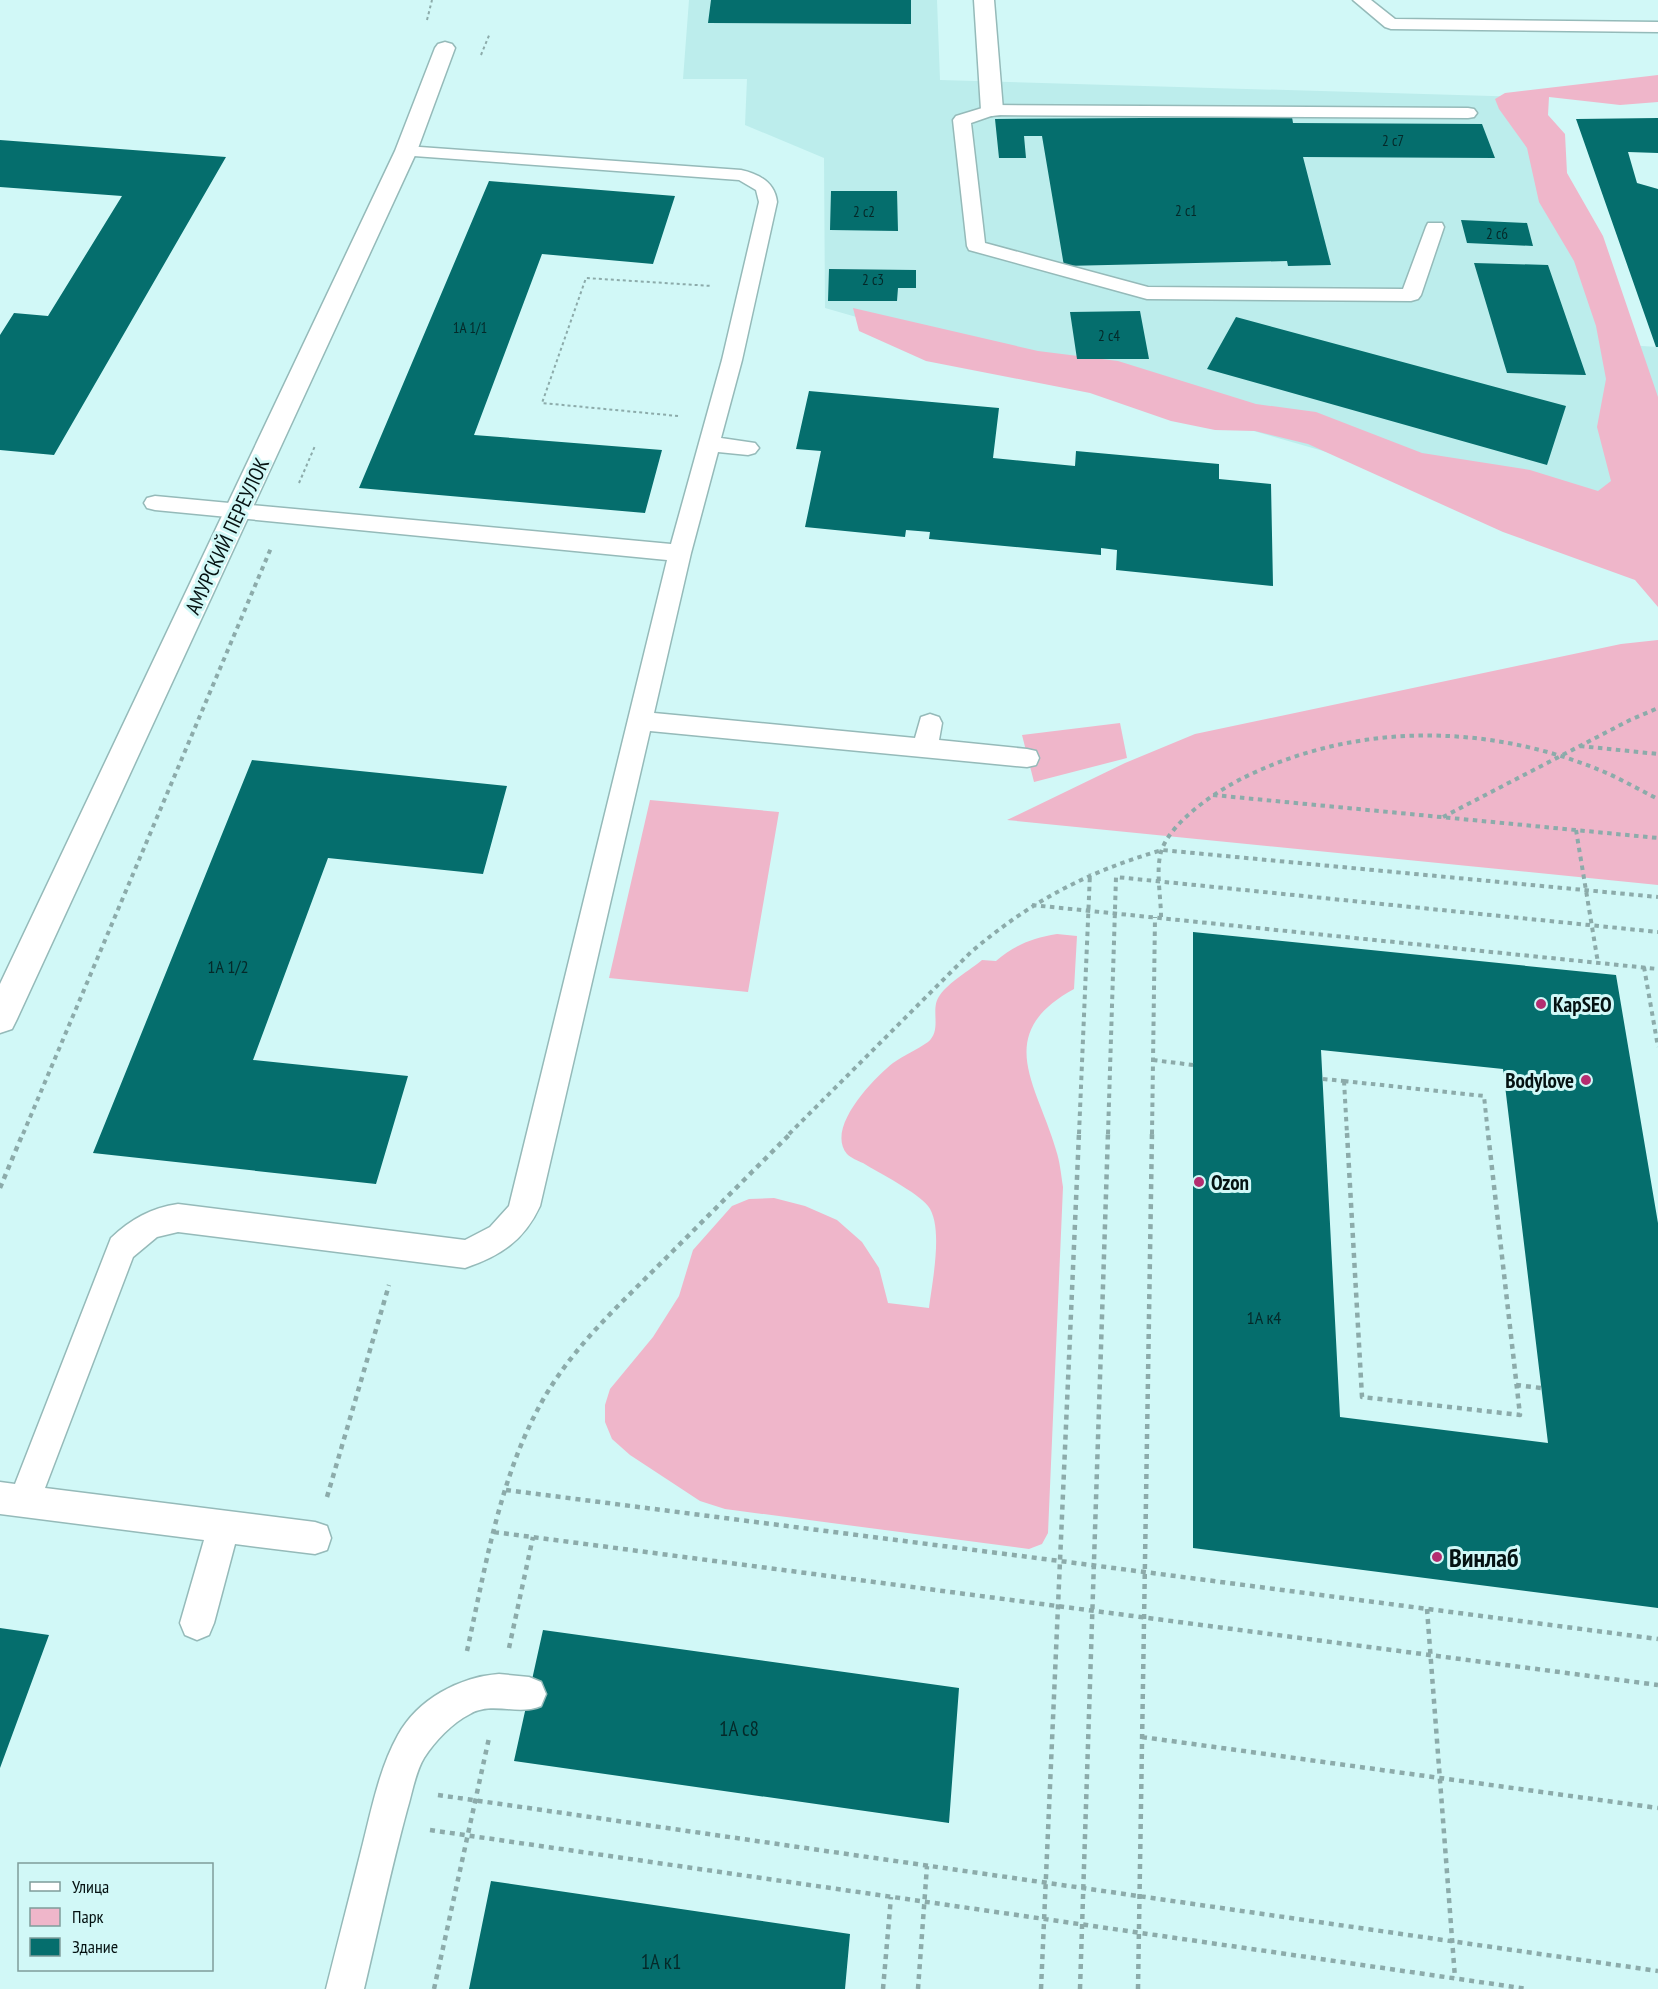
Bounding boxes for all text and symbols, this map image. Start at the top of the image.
house number: 2 c7 [1382,131,1404,150]
house number: 2 c1 [1175,201,1197,220]
house number: 2 c2 [853,202,875,221]
house number: 2 c6 [1486,224,1508,243]
house number: 2 c3 [862,270,884,289]
house number: 1А 1/1 [453,318,487,337]
house number: 2 c4 [1098,326,1120,345]
street label: АМУРСКИЙ ПЕРЕУЛОК [179,454,275,618]
house number: 1А 1/2 [207,955,249,978]
place label: KapSEO [1553,991,1612,1018]
marker: KapSEO [1534,997,1548,1011]
place label: Bodylove [1505,1067,1574,1094]
marker: Bodylove [1579,1073,1593,1087]
place label: Ozon [1211,1169,1249,1196]
marker: Ozon [1192,1175,1206,1189]
house number: 1А к4 [1247,1306,1281,1329]
place label: Винлаб [1449,1541,1519,1574]
marker: Винлаб [1430,1550,1444,1564]
house number: 1А с8 [719,1715,759,1742]
legend [18,1863,213,1971]
text: Улица [72,1875,109,1898]
text: Парк [72,1905,103,1928]
text: Здание [72,1935,118,1958]
house number: 1А к1 [641,1948,681,1975]

